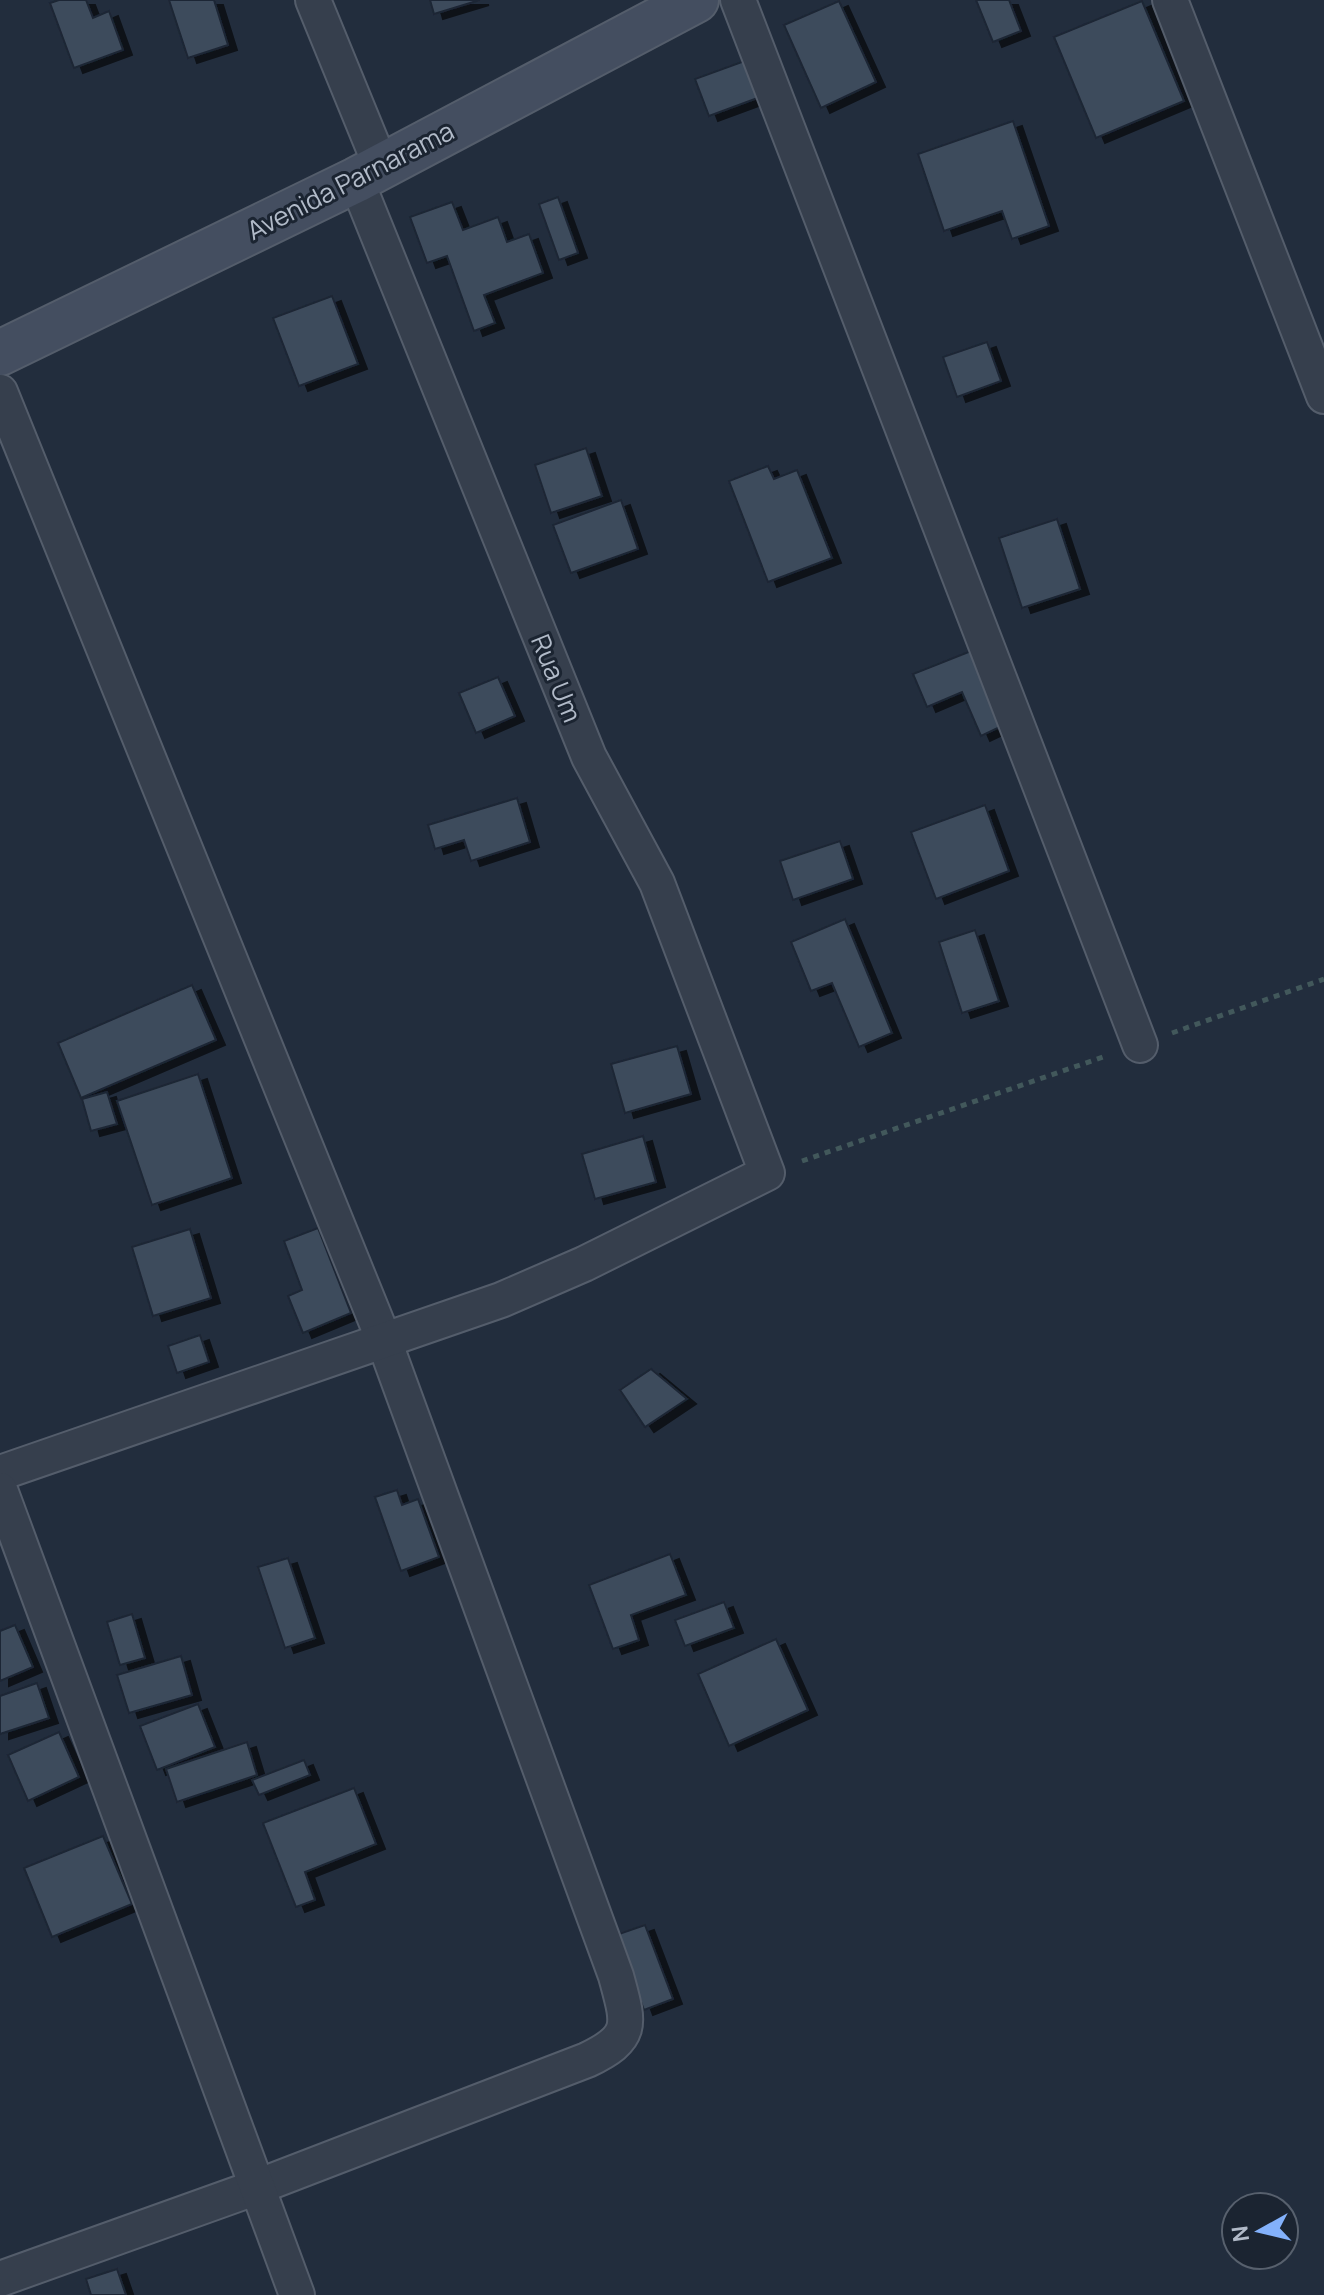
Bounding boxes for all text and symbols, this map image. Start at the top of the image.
street label: Avenida Parnarama [240,112,460,248]
street label: Rua Um [523,629,591,727]
north arrow [1220,2191,1300,2271]
text: N [1224,2224,1256,2244]

